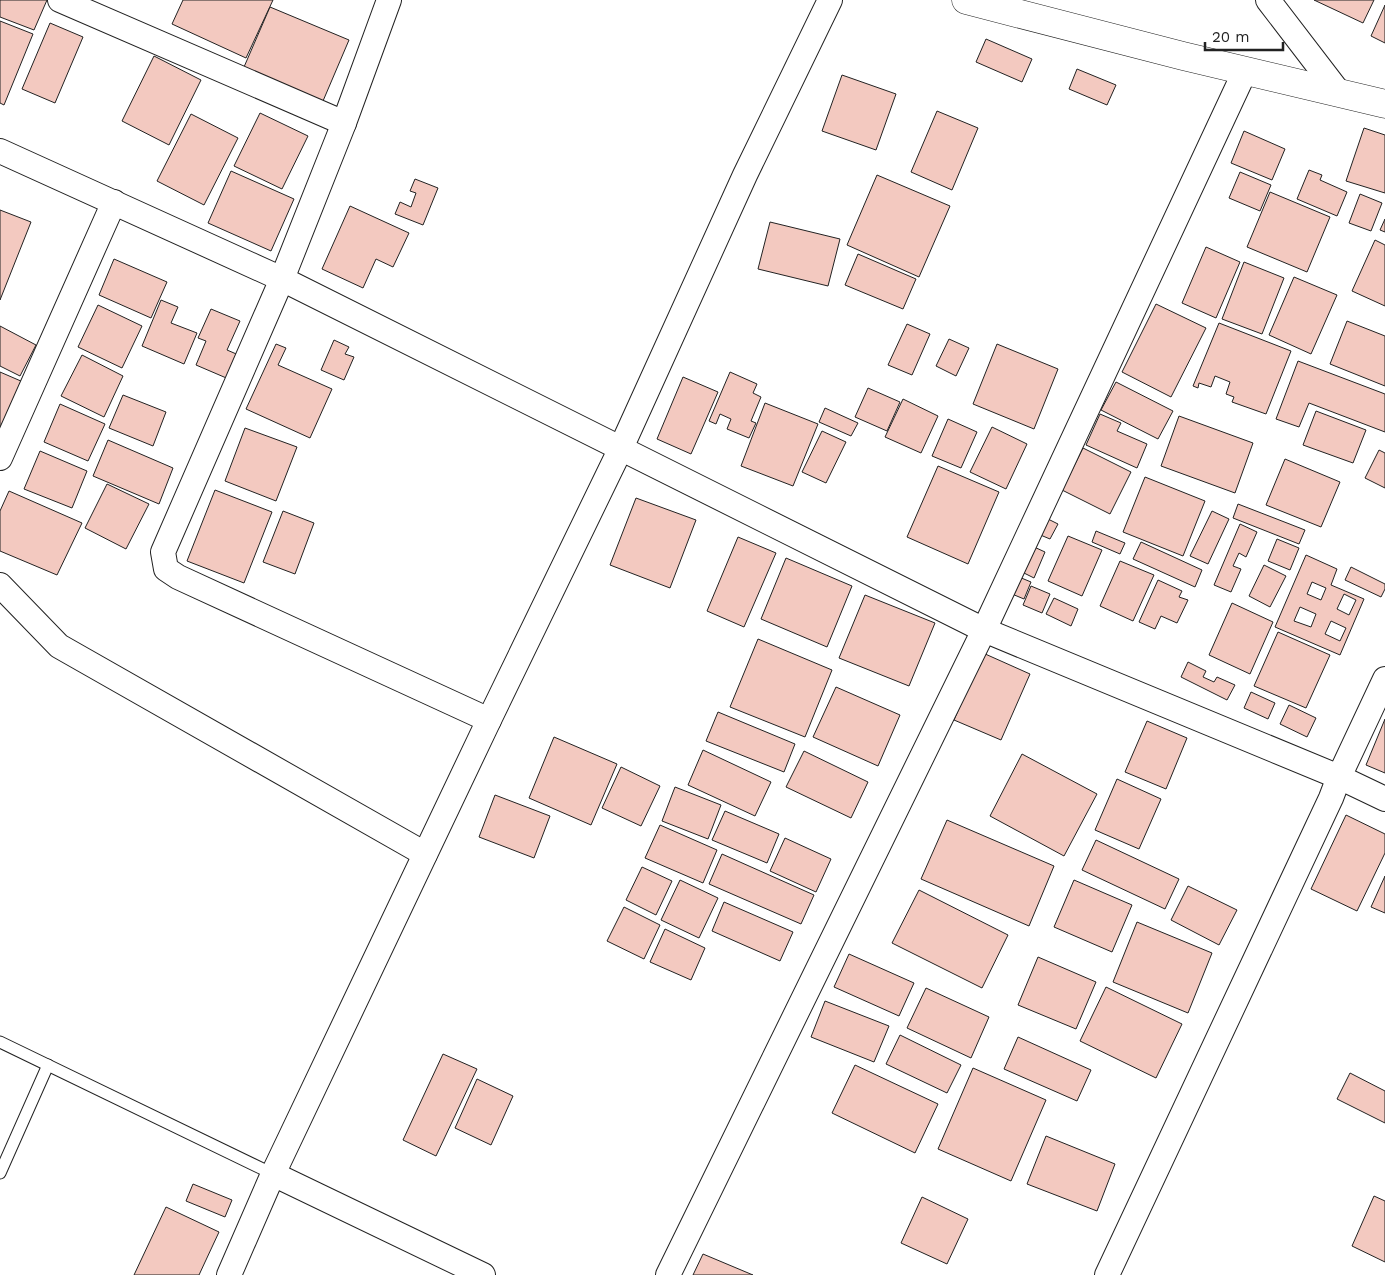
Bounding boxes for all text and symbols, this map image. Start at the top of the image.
scale bar [1205,20,1282,52]
text: 20 m [1212,28,1250,46]

